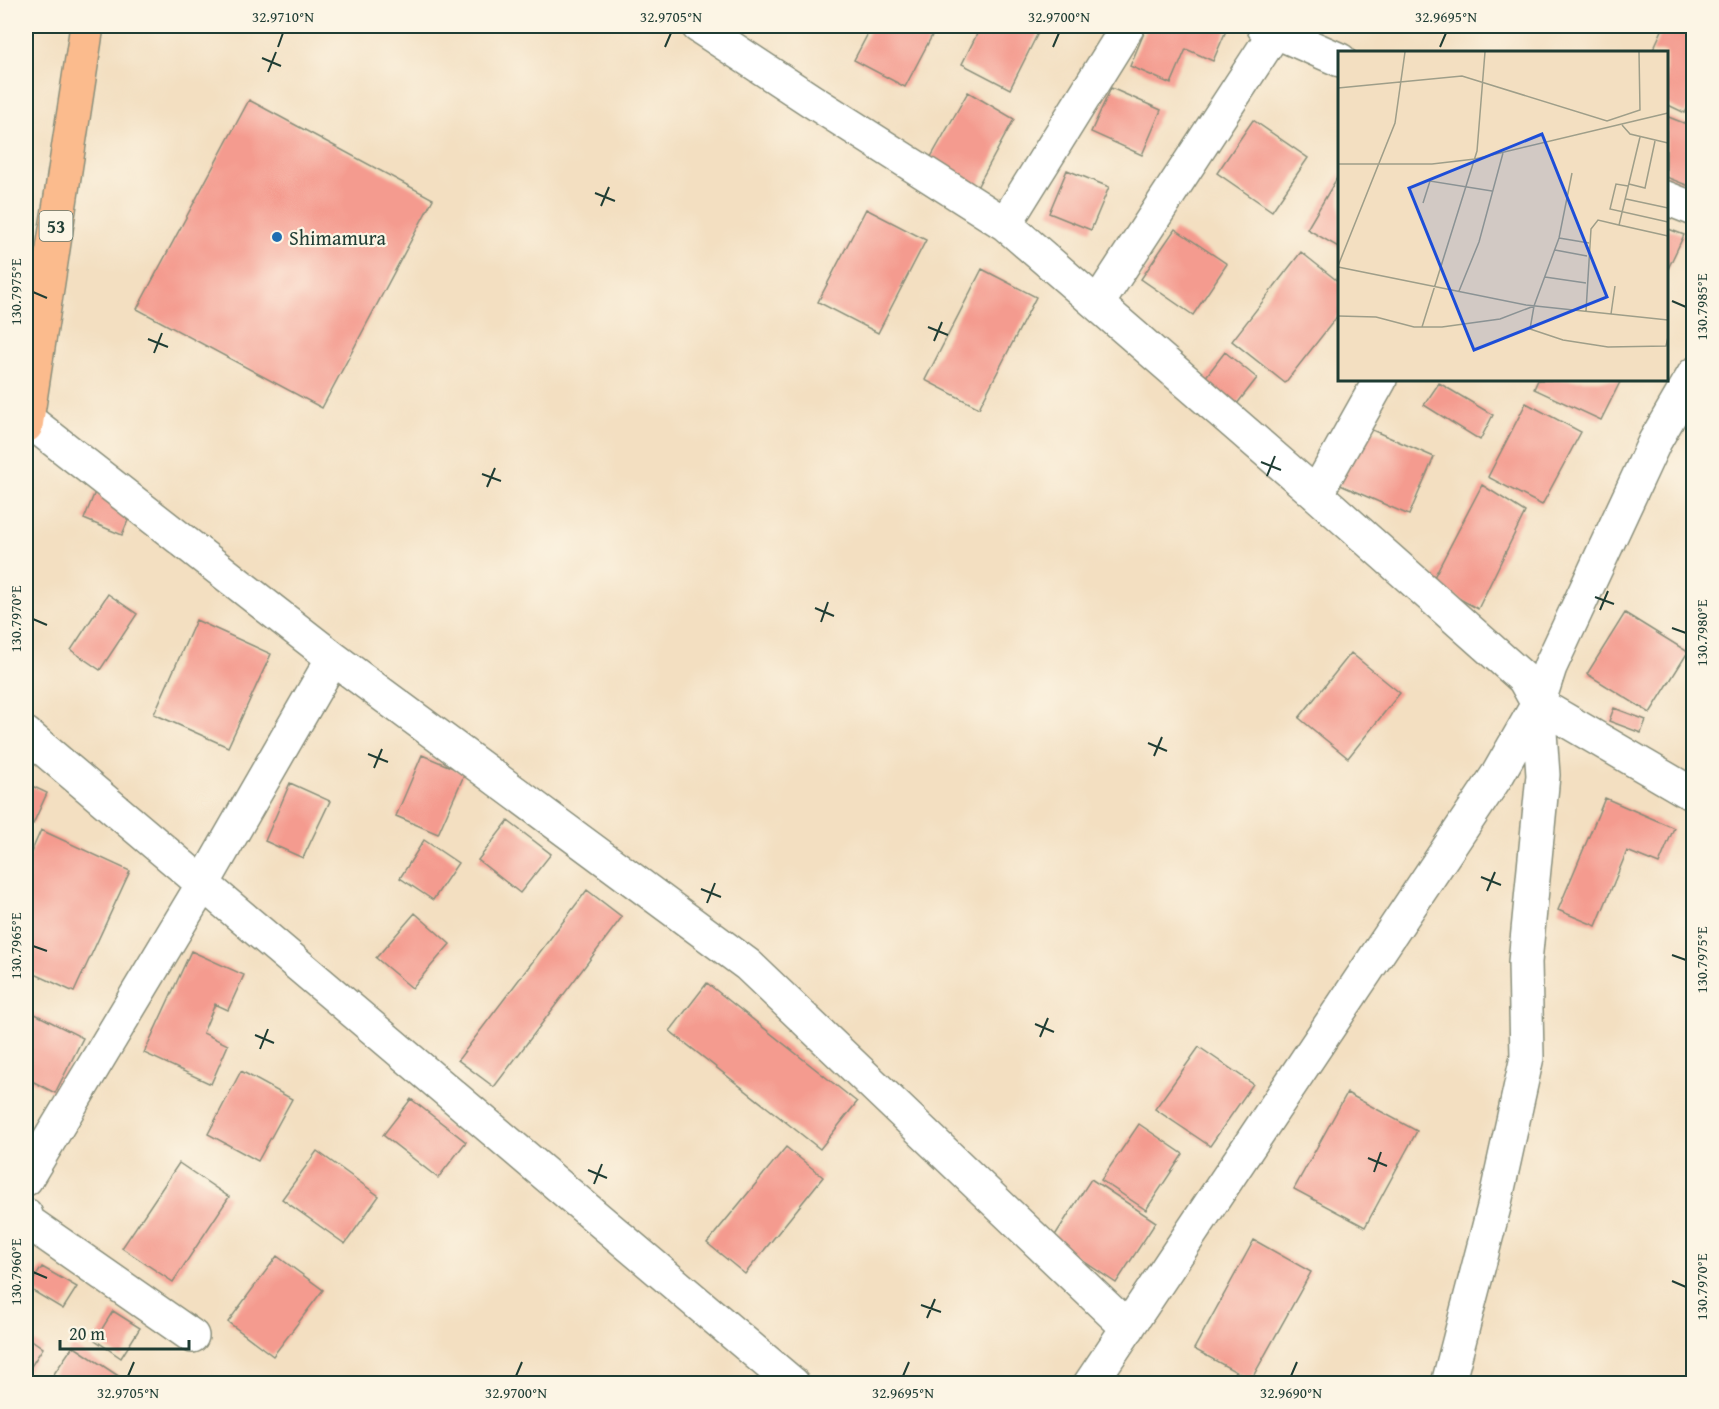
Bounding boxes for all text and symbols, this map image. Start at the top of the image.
text: 32.9710°N [252,6,314,27]
text: 32.9705°N [640,6,702,27]
text: 32.9700°N [1028,6,1090,27]
text: 32.9695°N [1415,6,1477,27]
inset map [1338,51,1668,381]
road number: 53 [40,211,72,241]
place label: Shimamura [289,223,387,252]
marker: Shimamura [270,230,284,244]
text: 130.7975°E [5,258,26,326]
text: 130.7985°E [1691,273,1712,341]
text: 130.7970°E [5,585,26,653]
text: 130.7980°E [1691,599,1712,667]
text: 130.7965°E [5,912,26,980]
text: 130.7975°E [1691,926,1712,994]
text: 130.7960°E [5,1238,26,1306]
text: 130.7970°E [1691,1253,1712,1321]
scale bar [60,1313,189,1351]
text: 20 m [69,1320,105,1347]
text: 32.9705°N [97,1382,159,1403]
text: 32.9700°N [485,1382,547,1403]
text: 32.9695°N [872,1382,934,1403]
text: 32.9690°N [1260,1382,1322,1403]

